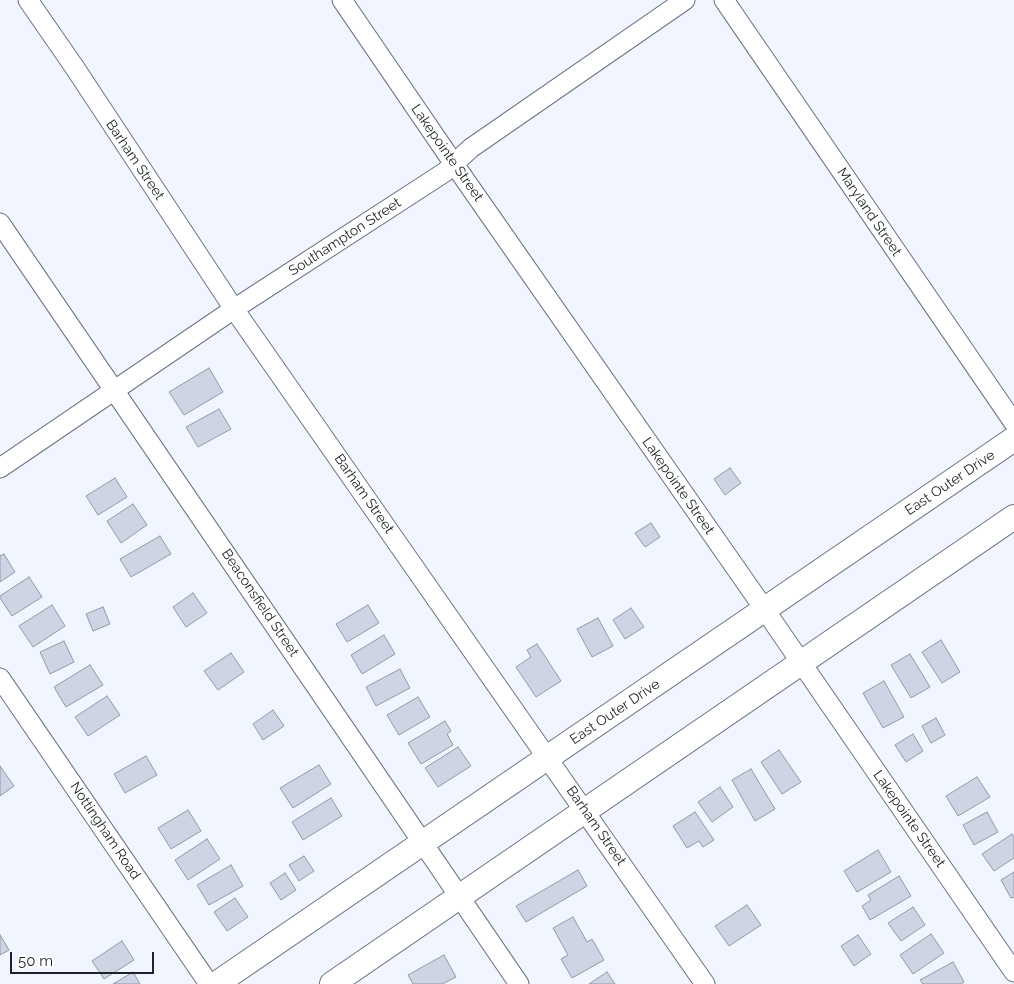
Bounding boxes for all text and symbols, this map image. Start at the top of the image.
street label: Lakepointe Street [407,101,487,205]
street label: Barham Street [102,117,168,203]
street label: Maryland Street [833,165,905,259]
street label: Southampton Street [286,194,404,280]
street label: Lakepointe Street [638,434,718,538]
street label: East Outer Drive [902,447,998,519]
street label: Barham Street [330,451,398,537]
street label: Beaconsfield Street [218,546,302,660]
street label: East Outer Drive [567,676,663,748]
street label: Lakepointe Street [869,767,949,871]
street label: Nottingham Road [66,779,144,883]
street label: Barham Street [562,783,630,869]
scale bar [12,942,156,974]
text: 50 m [18,952,53,970]

